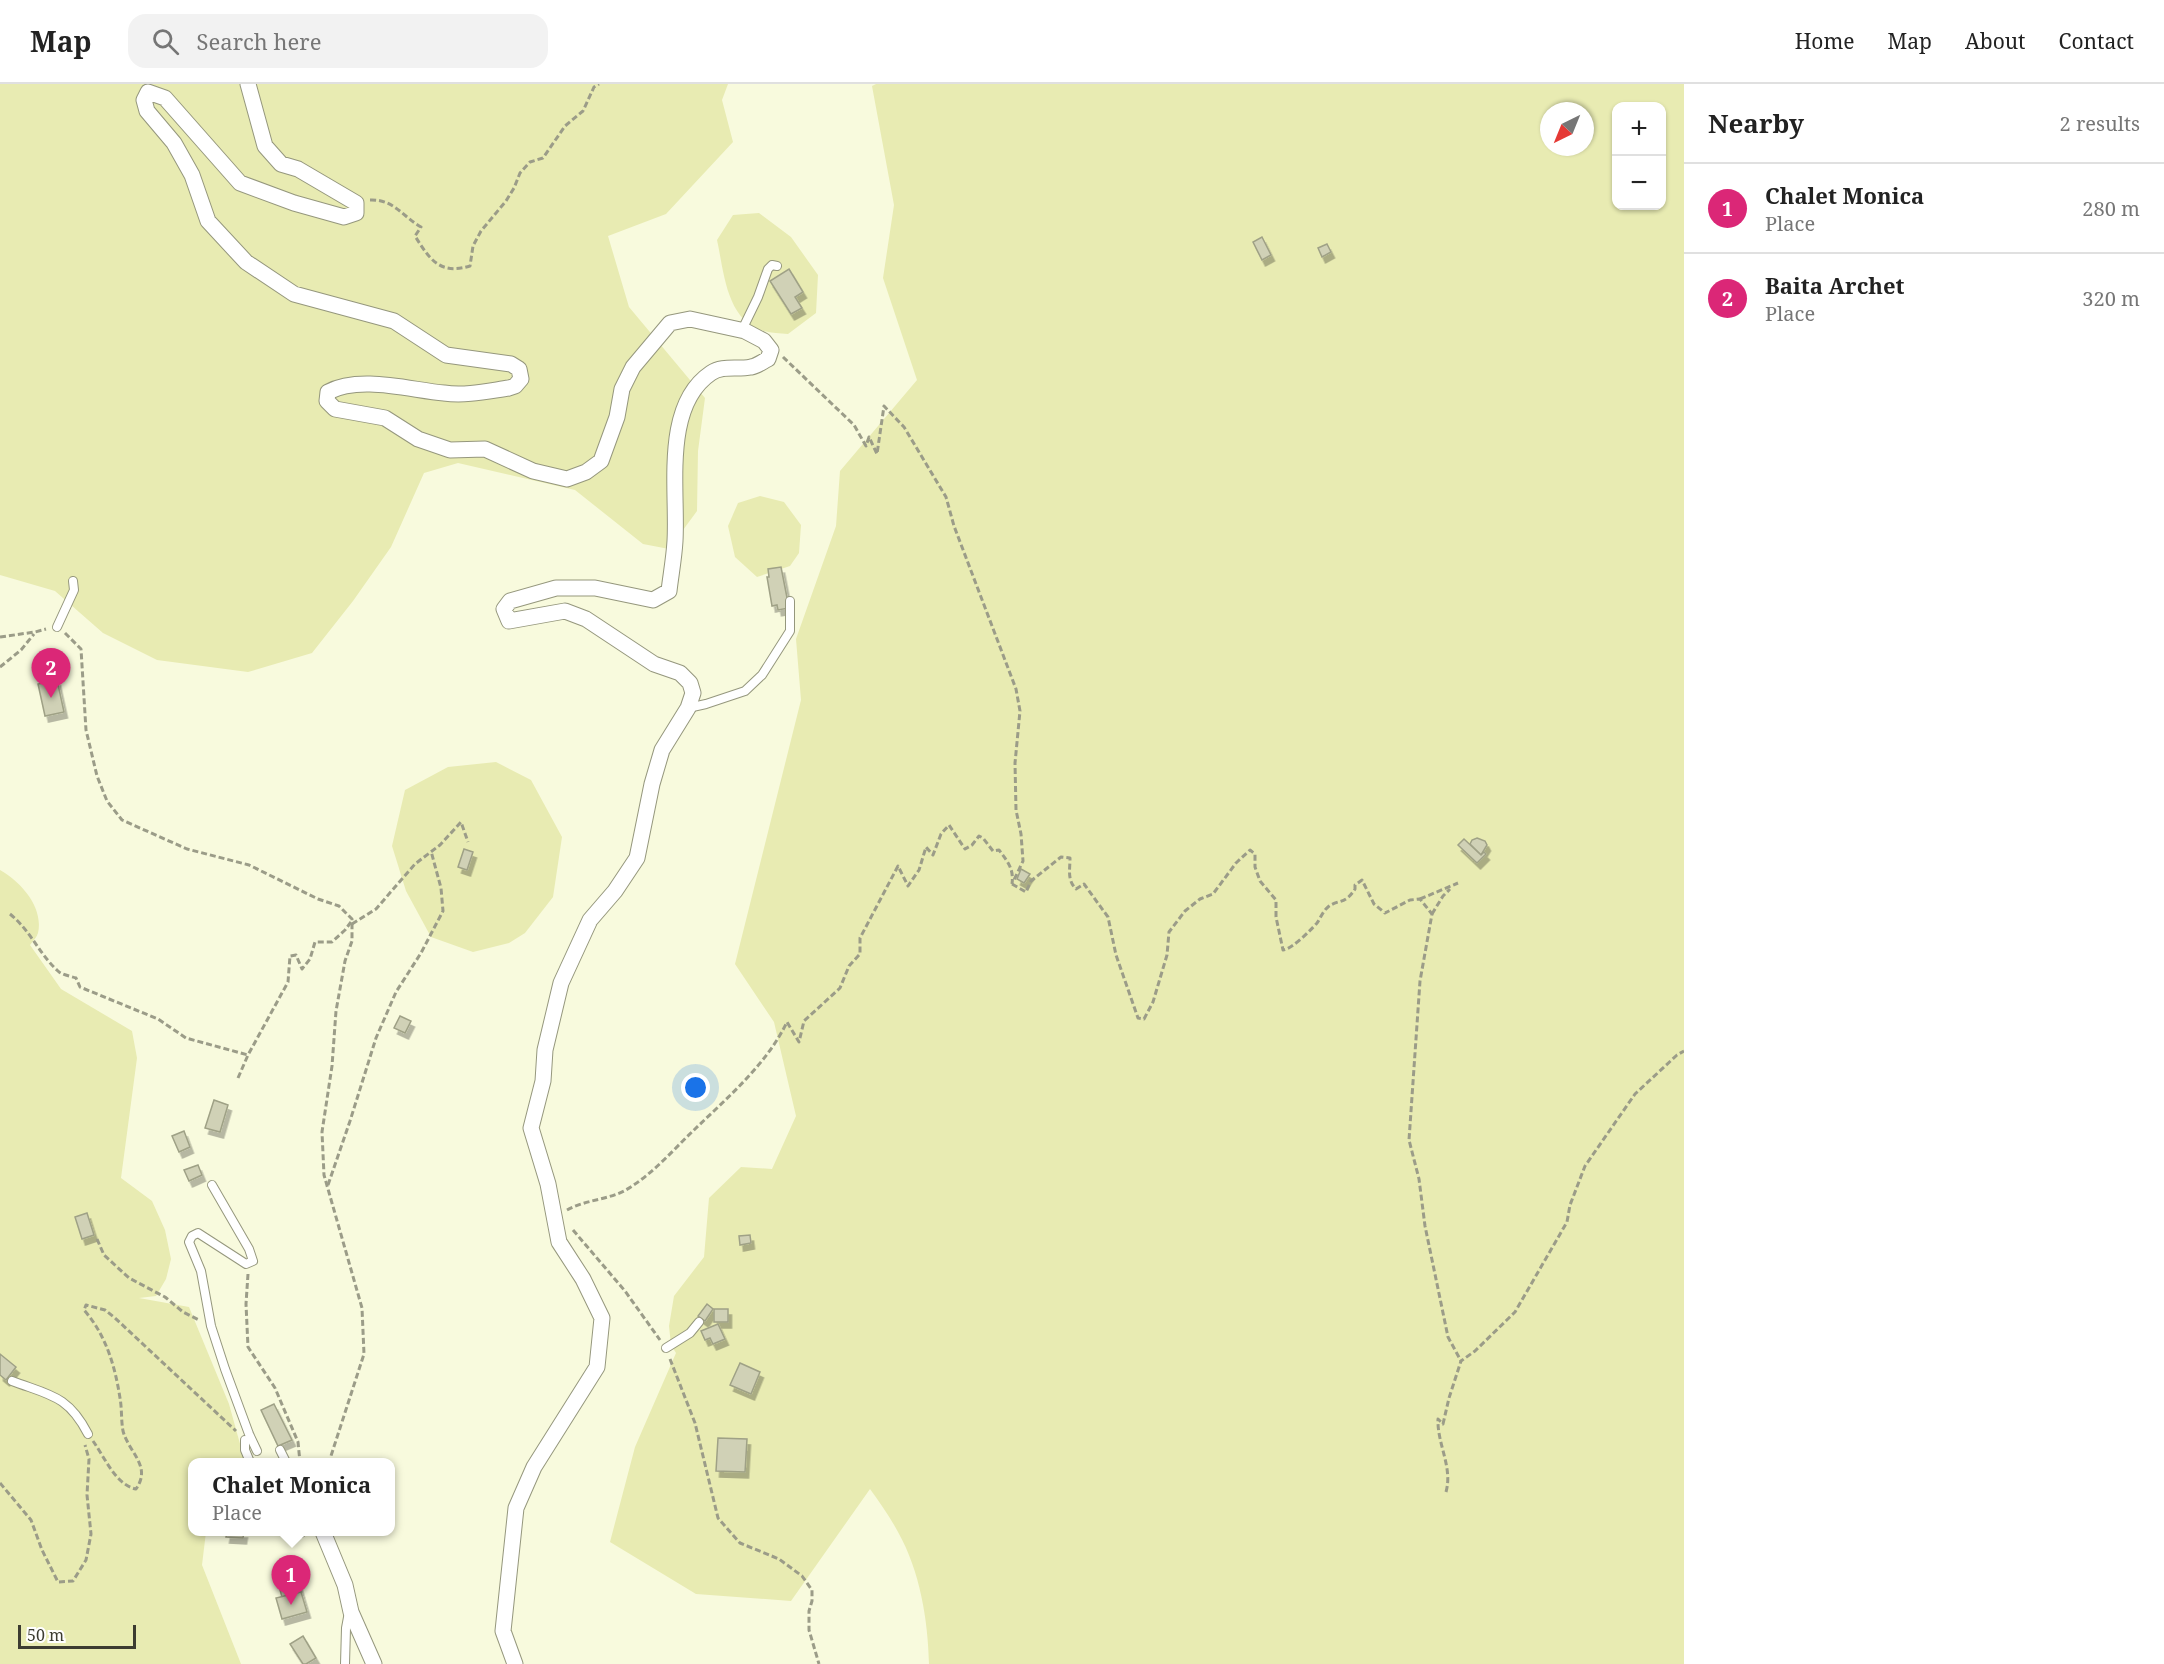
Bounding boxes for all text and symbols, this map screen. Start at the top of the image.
search box [128,14,548,68]
text: Map [30,22,92,60]
icon: search [149,25,182,58]
text: Search here [197,26,321,56]
text: Home [1795,27,1855,55]
text: Map [1888,27,1932,55]
text: About [1965,27,2026,55]
text: Contact [2059,27,2134,55]
north arrow [1540,102,1594,156]
map controls [1612,102,1666,210]
button: + [1612,102,1666,156]
text: Nearby [1708,105,1804,141]
text: 2 results [2060,110,2140,137]
button: − [1612,156,1666,210]
text: Chalet Monica [1765,180,1924,210]
text: 1 [1722,195,1733,222]
text: 280 m [2082,195,2140,222]
text: Place [1765,210,1815,237]
text: Baita Archet [1765,270,1904,300]
text: 2 [1722,285,1733,312]
text: 320 m [2082,285,2140,312]
text: Place [1765,300,1815,327]
pin: 2 [32,648,70,698]
your location [681,1073,710,1102]
popup [188,1458,395,1536]
text: Chalet Monica [212,1469,371,1499]
text: Place [212,1499,262,1526]
pin: 1 [272,1556,310,1605]
scale bar [18,1622,136,1650]
text: 50 m [27,1624,64,1646]

